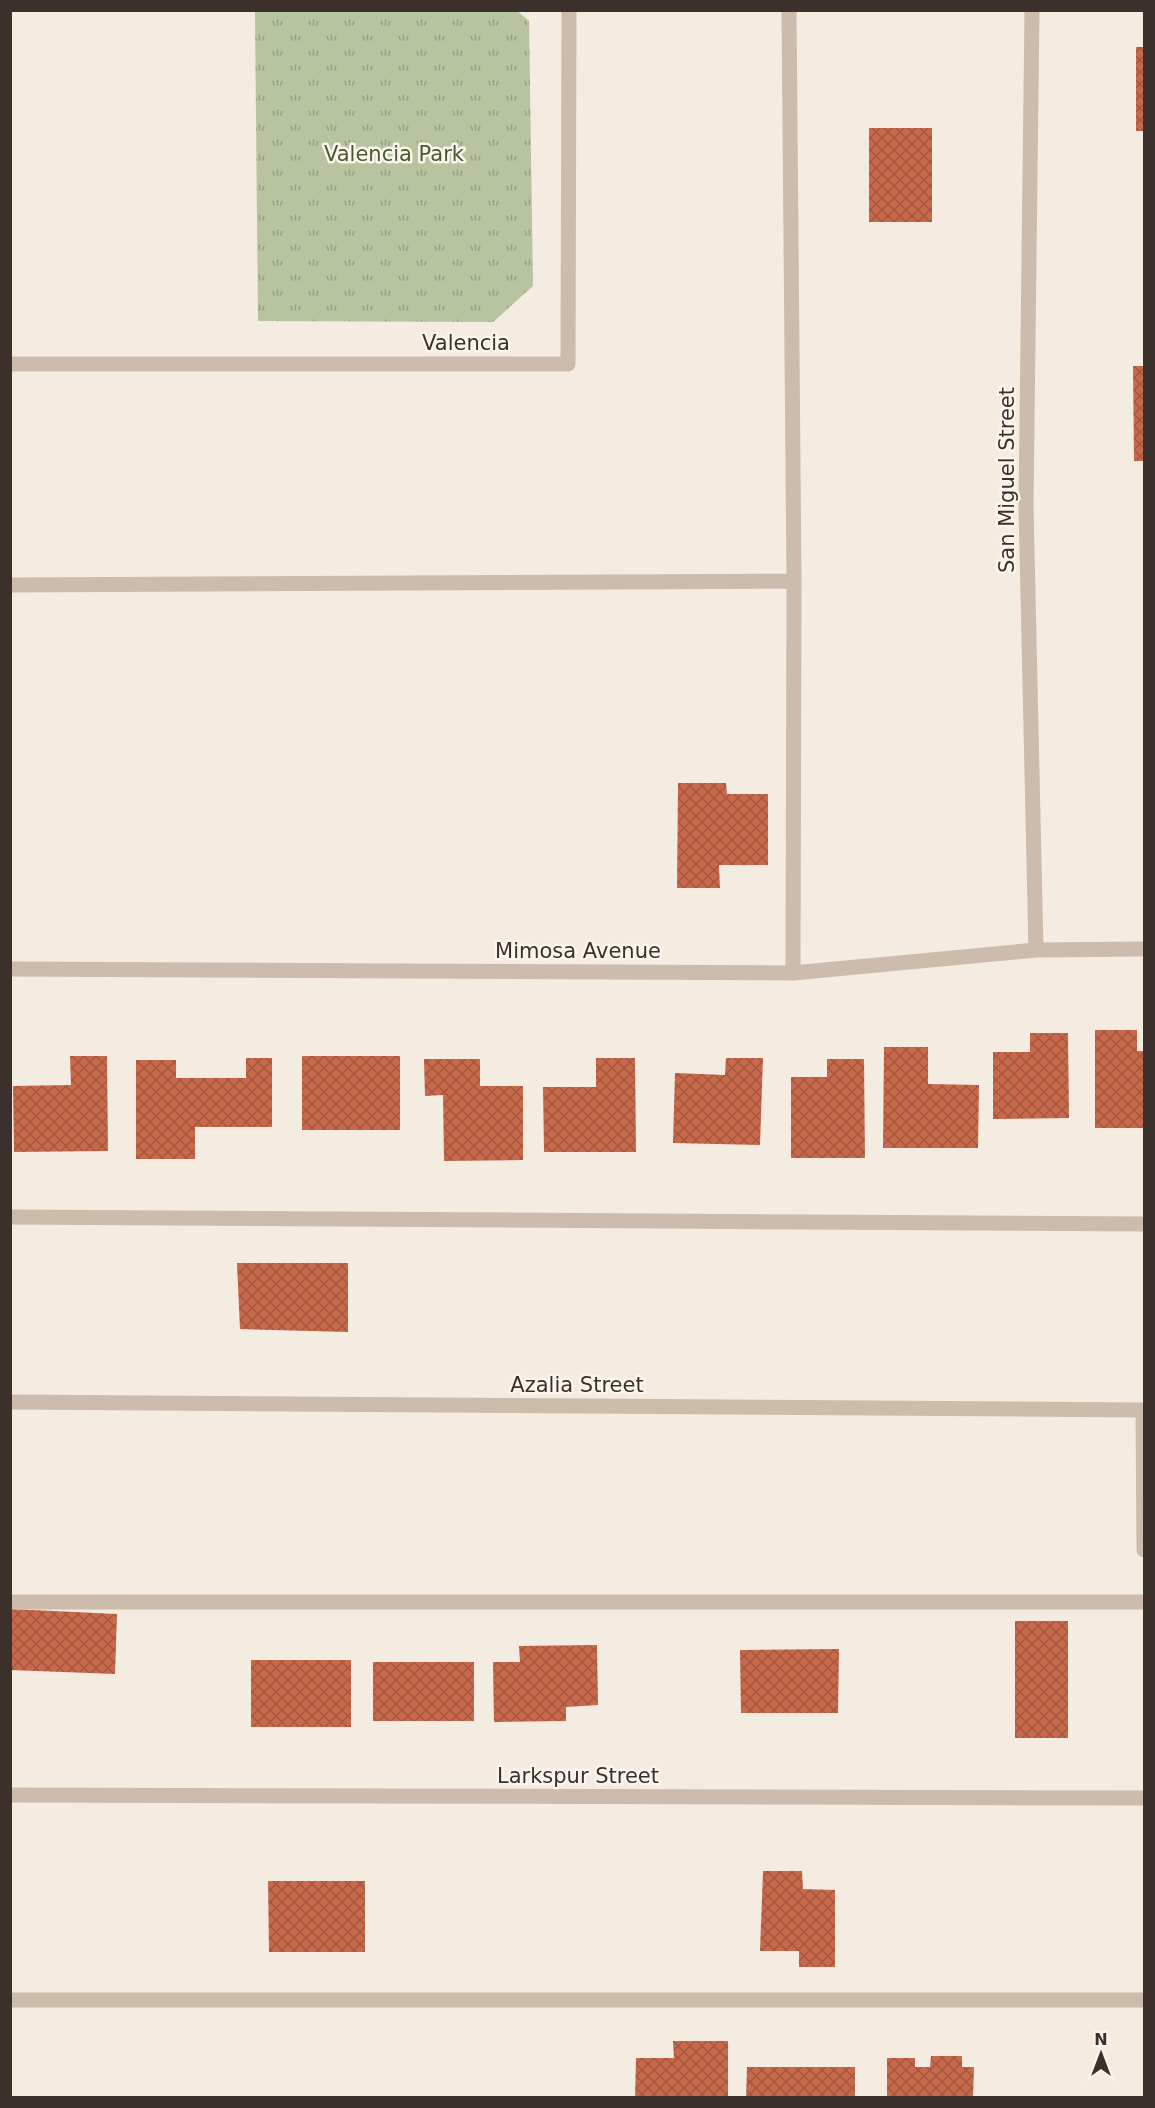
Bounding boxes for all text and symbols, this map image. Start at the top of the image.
park label: Valencia Park [324,142,465,166]
street label: Valencia [422,331,510,355]
street label: San Miguel Street [995,387,1019,573]
street label: Mimosa Avenue [495,939,661,963]
street label: Azalia Street [510,1373,644,1397]
street label: Larkspur Street [497,1764,659,1788]
north arrow [1071,2024,1131,2084]
text: N [1094,2030,1108,2049]

